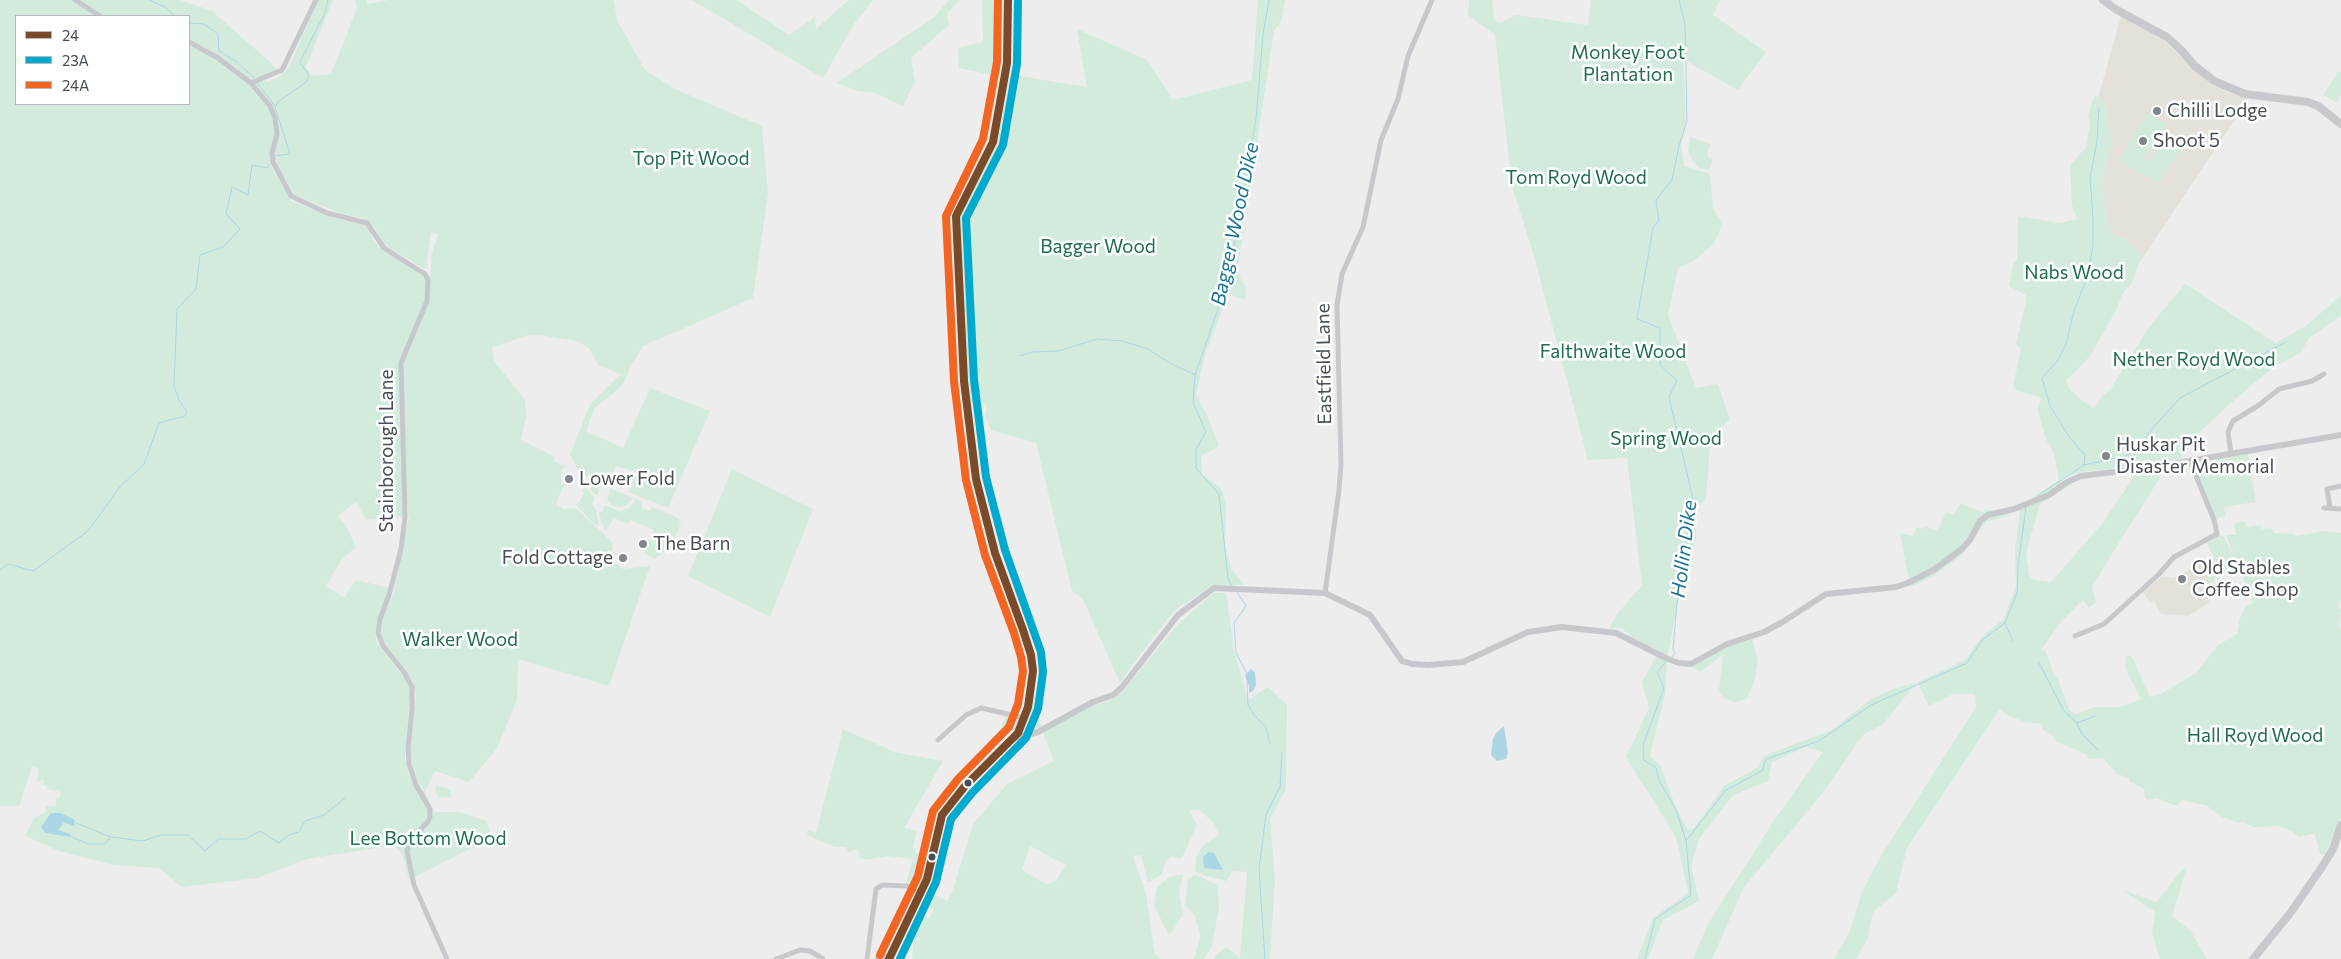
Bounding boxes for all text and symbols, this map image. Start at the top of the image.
legend [15,15,190,105]
text: 24 [62,26,79,44]
park label: Monkey Foot Plantation [1571,42,1685,86]
text: 23A [62,51,89,69]
text: 24A [62,76,89,94]
place label: Chilli Lodge [2167,100,2267,122]
marker: Chilli Lodge [2151,105,2163,117]
place label: Shoot 5 [2153,130,2220,152]
marker: Shoot 5 [2137,135,2149,147]
water label: Bagger Wood Dike [1206,140,1264,308]
park label: Top Pit Wood [633,148,749,170]
park label: Tom Royd Wood [1505,167,1647,189]
park label: Bagger Wood [1040,236,1156,258]
park label: Nabs Wood [2024,262,2124,284]
street label: Eastfield Lane [1312,303,1336,425]
park label: Falthwaite Wood [1540,341,1686,363]
park label: Nether Royd Wood [2112,349,2276,371]
street label: Stainborough Lane [376,370,398,532]
park label: Spring Wood [1610,428,1722,450]
place label: Huskar Pit Disaster Memorial [2116,434,2274,478]
marker: Huskar Pit Disaster Memorial [2100,450,2112,462]
place label: Lower Fold [579,468,675,490]
marker: Lower Fold [563,473,575,485]
water label: Hollin Dike [1666,499,1702,599]
place label: The Barn [653,533,730,555]
marker: The Barn [637,538,649,550]
place label: Fold Cottage [502,547,613,569]
marker: Fold Cottage [617,552,629,564]
place label: Old Stables Coffee Shop [2192,557,2299,601]
marker: Old Stables Coffee Shop [2176,573,2188,585]
park label: Walker Wood [402,629,518,651]
park label: Hall Royd Wood [2187,725,2323,747]
unlabelled marker [963,778,973,788]
park label: Lee Bottom Wood [350,828,506,850]
unlabelled marker [927,852,937,862]

